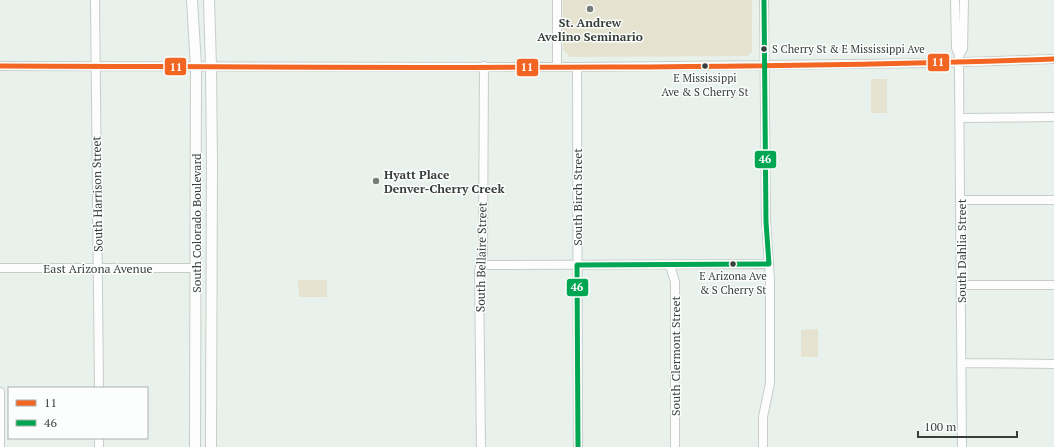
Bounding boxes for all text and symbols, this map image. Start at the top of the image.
marker: St. Andrew Avelino Seminario [585,4,595,14]
place label: St. Andrew Avelino Seminario [537,15,643,44]
place label: S Cherry St & E Mississippi Ave [772,42,925,56]
marker: S Cherry St & E Mississippi Ave [759,44,769,54]
line badge: 11 [927,53,950,72]
text: 11 [932,55,944,69]
line badge: 11 [164,57,187,76]
line badge: 11 [516,58,539,77]
text: 11 [170,60,182,74]
text: 11 [521,60,533,74]
marker: E Mississippi Ave & S Cherry St [700,61,710,71]
place label: E Mississippi Ave & S Cherry St [661,71,749,99]
street label: South Harrison Street [88,135,106,252]
street label: South Birch Street [570,148,585,246]
line badge: 46 [754,150,777,169]
text: 46 [759,152,771,166]
street label: South Colorado Boulevard [189,153,204,293]
place label: Hyatt Place Denver-Cherry Creek [384,167,504,196]
marker: Hyatt Place Denver-Cherry Creek [371,176,381,186]
street label: South Dahlia Street [954,198,969,303]
street label: South Bellaire Street [473,201,489,312]
marker: E Arizona Ave & S Cherry St [728,259,738,269]
street label: East Arizona Avenue [43,261,153,276]
place label: E Arizona Ave & S Cherry St [699,269,767,297]
line badge: 46 [566,278,589,297]
text: 46 [571,280,583,294]
street label: South Clermont Street [668,296,683,416]
legend [8,387,148,439]
text: 11 [44,395,57,410]
scale bar [918,413,1017,439]
text: 46 [44,415,57,430]
text: 100 m [924,419,957,434]

